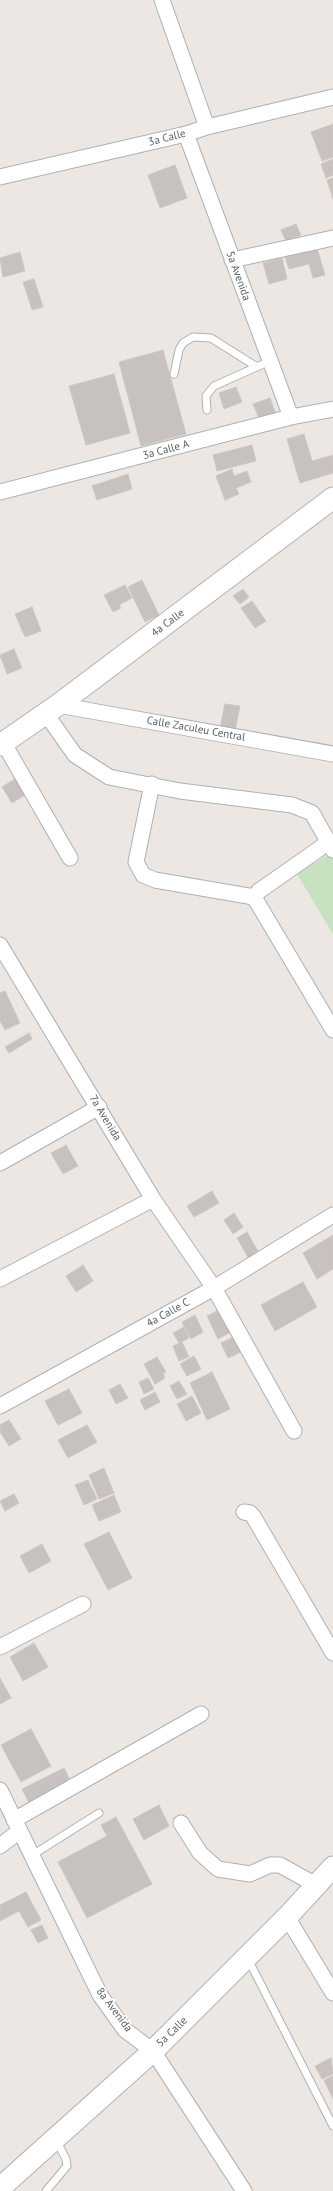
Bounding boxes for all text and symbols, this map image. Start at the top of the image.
street label: 3a Calle [147,127,187,149]
street label: 5a Avenida [223,250,253,302]
street label: 3a Calle A [141,438,191,462]
street label: 4a Calle [149,606,187,640]
street label: Calle Zaculeu Central [146,714,246,744]
street label: 7a Avenida [86,1093,124,1143]
street label: 4a Calle C [144,1296,192,1330]
street label: 8a Avenida [93,1985,135,2035]
street label: 5a Calle [154,2014,190,2050]

